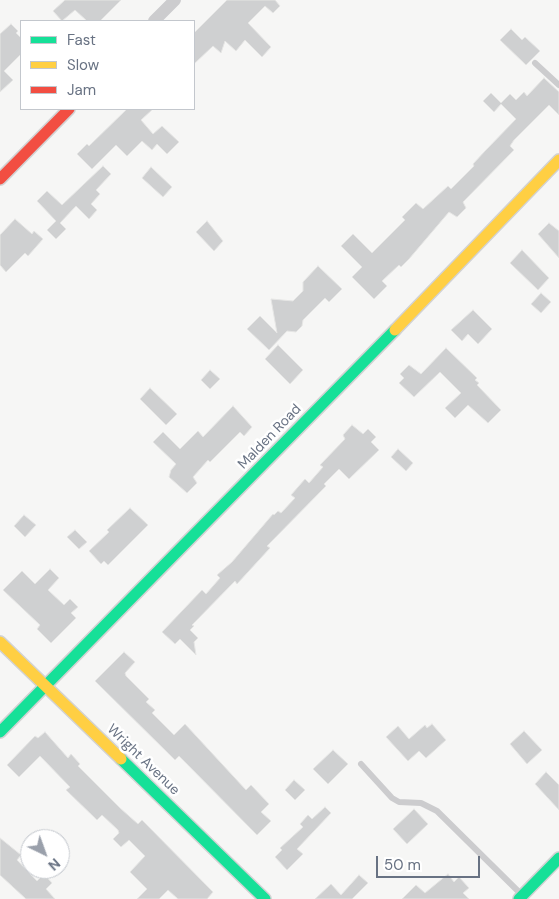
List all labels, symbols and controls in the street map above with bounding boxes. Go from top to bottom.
legend [20,20,195,110]
text: Fast [67,30,96,50]
text: Slow [67,55,99,75]
text: Jam [67,80,96,100]
street label: Malden Road [235,401,305,473]
street label: Wright Avenue [103,721,183,799]
north arrow [20,829,70,879]
scale bar [379,846,483,878]
text: N [45,854,64,875]
text: 50 m [384,855,421,875]

